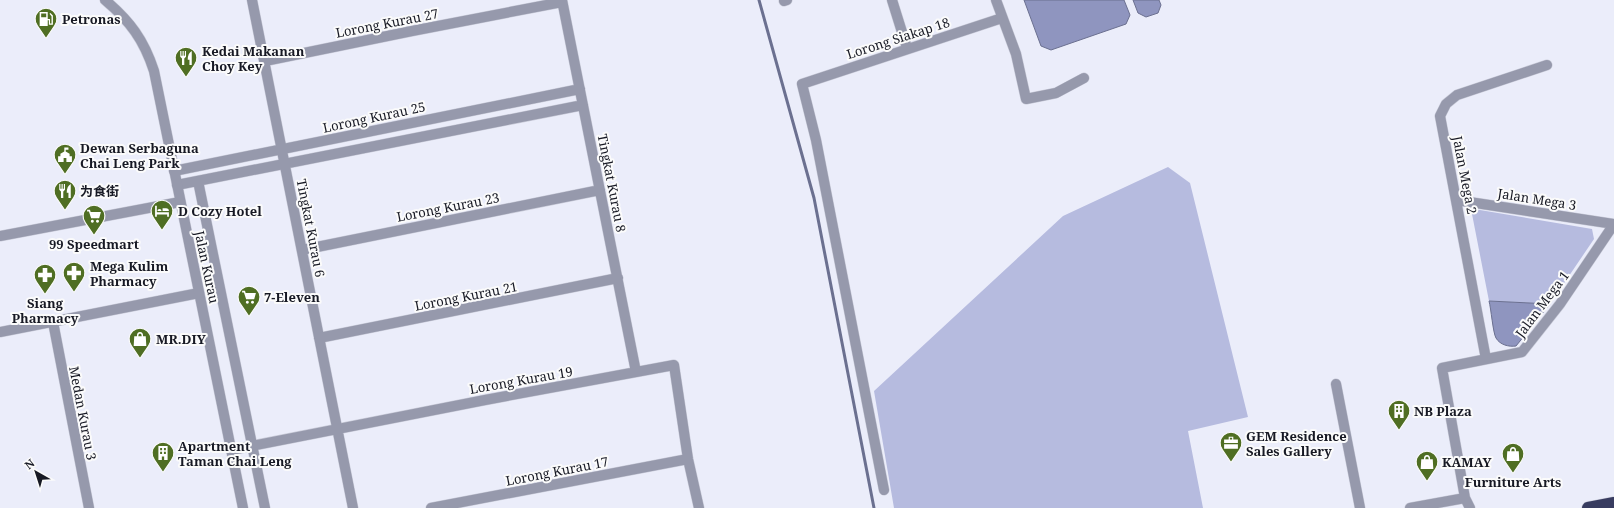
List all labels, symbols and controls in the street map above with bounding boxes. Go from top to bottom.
street label: Lorong Kurau 27 [334,4,440,42]
fuel station icon: Petronas [33,6,59,39]
place label: Petronas [62,10,121,28]
street label: Lorong Siakap 18 [844,13,952,63]
place label: Kedai Makanan Choy Key [202,42,305,75]
restaurant icon: Kedai Makanan Choy Key [173,45,199,78]
street label: Lorong Kurau 25 [321,97,427,137]
street label: Tingkat Kurau 8 [594,132,630,234]
street label: Jalan Mega 2 [1448,133,1481,216]
place label: Dewan Serbaguna Chai Leng Park [80,139,199,172]
public building icon: Dewan Serbaguna Chai Leng Park [52,142,78,175]
street label: Tingkat Kurau 6 [293,177,329,279]
restaurant icon: 为食街 [52,178,78,211]
place label: 为食街 [80,182,119,200]
street label: Jalan Mega 3 [1495,184,1578,214]
street label: Lorong Kurau 23 [395,188,501,226]
hotel icon: D Cozy Hotel [149,198,175,231]
place label: D Cozy Hotel [178,202,262,220]
supermarket icon: 99 Speedmart [81,203,107,236]
street label: Jalan Kurau [190,228,223,305]
place label: 99 Speedmart [49,235,139,253]
place label: Mega Kulim Pharmacy [90,257,168,290]
pharmacy icon: Mega Kulim Pharmacy [61,260,87,293]
pharmacy icon: Siang Pharmacy [32,262,58,295]
street label: Jalan Mega 1 [1510,267,1573,342]
street label: Lorong Kurau 21 [413,277,519,315]
supermarket icon: 7-Eleven [236,284,262,317]
place label: 7-Eleven [264,288,320,306]
place label: Siang Pharmacy [12,294,79,327]
shop icon: MR.DIY [127,326,153,359]
place label: MR.DIY [156,330,207,348]
street label: Lorong Kurau 19 [468,362,574,398]
street label: Medan Kurau 3 [65,364,101,462]
building icon: NB Plaza [1386,398,1412,431]
place label: NB Plaza [1414,402,1472,420]
place label: GEM Residence Sales Gallery [1246,427,1347,460]
office icon: GEM Residence Sales Gallery [1218,430,1244,463]
place label: Apartment Taman Chai Leng [178,437,292,470]
building icon: Apartment Taman Chai Leng [150,440,176,473]
shop icon: Furniture Arts [1500,441,1526,474]
shop icon: KAMAY [1414,449,1440,482]
north arrow [16,452,56,492]
street label: Lorong Kurau 17 [504,452,610,490]
place label: KAMAY [1442,453,1493,471]
text: N [21,455,38,472]
place label: Furniture Arts [1465,473,1561,491]

